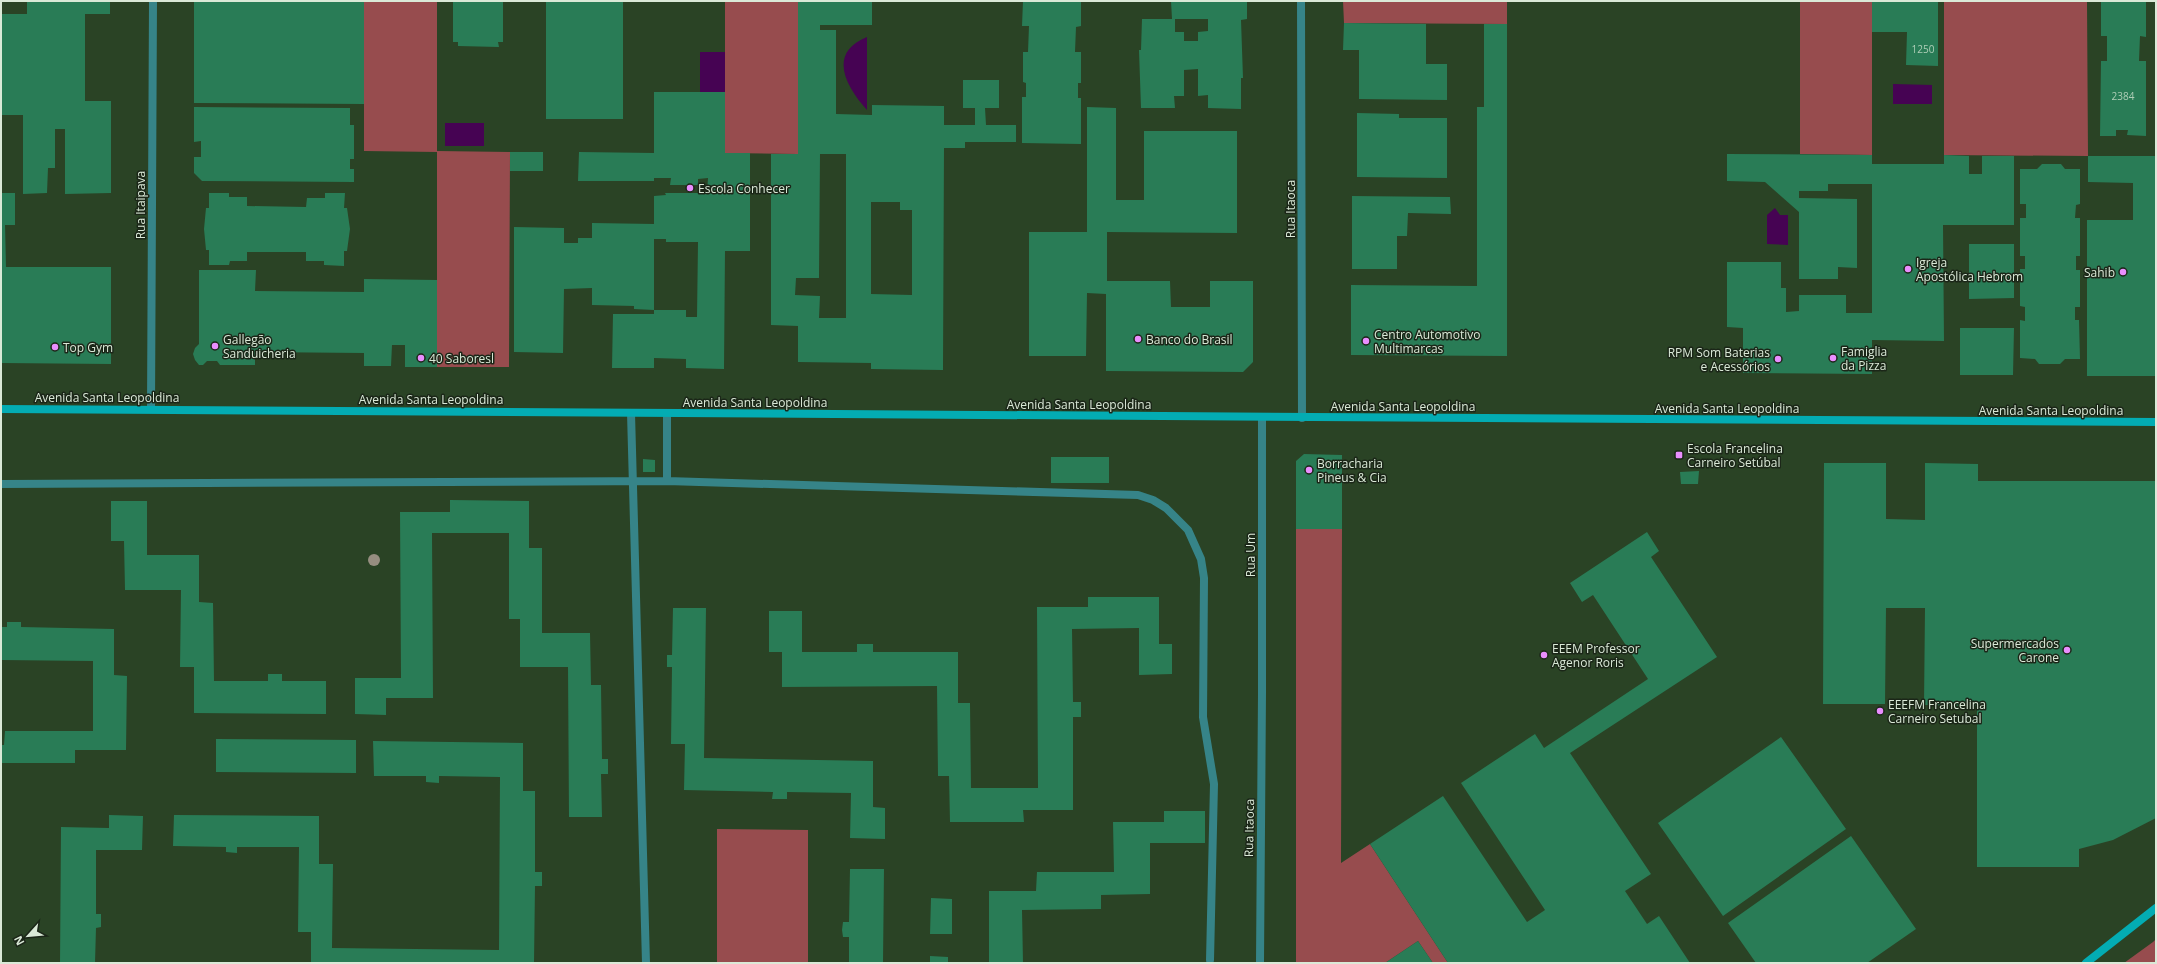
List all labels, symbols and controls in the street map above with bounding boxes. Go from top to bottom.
house number: 1250 [1912,42,1935,56]
house number: 2384 [2112,89,2135,103]
street label: Rua Itaipava [132,171,149,239]
place label: Escola Conhecer [698,180,790,197]
street label: Rua Itaoca [1282,180,1299,238]
marker: Escola Conhecer [685,183,695,193]
place label: Igreja Apostólica Hebrom [1916,254,2023,285]
marker: Igreja Apostólica Hebrom [1903,264,1913,274]
place label: Sahib [2084,264,2115,281]
marker: Sahib [2118,267,2128,277]
place label: Centro Automotivo Multimarcas [1374,326,1480,357]
place label: Gallegão Sanduicheria [223,331,296,362]
place label: Banco do Brasil [1146,331,1233,348]
marker: Banco do Brasil [1133,334,1143,344]
marker: Centro Automotivo Multimarcas [1361,336,1371,346]
place label: Top Gym [63,339,113,356]
marker: Gallegão Sanduicheria [210,341,220,351]
marker: Top Gym [50,342,60,352]
place label: Famiglia da Pizza [1841,343,1887,374]
place label: RPM Som Baterias e Acessórios [1668,344,1770,375]
place label: 40 Saboresl [429,350,494,367]
marker: 40 Saboresl [416,353,426,363]
marker: Famiglia da Pizza [1828,353,1838,363]
marker: RPM Som Baterias e Acessórios [1773,354,1783,364]
street label: Avenida Santa Leopoldina [35,389,179,406]
street label: Avenida Santa Leopoldina [359,391,503,408]
street label: Avenida Santa Leopoldina [683,394,827,411]
street label: Avenida Santa Leopoldina [1007,396,1151,413]
street label: Avenida Santa Leopoldina [1331,398,1475,415]
street label: Avenida Santa Leopoldina [1655,400,1799,417]
street label: Avenida Santa Leopoldina [1979,402,2123,419]
place label: Escola Francelina Carneiro Setúbal [1687,440,1783,471]
marker: Escola Francelina Carneiro Setúbal [1674,450,1684,460]
place label: Borracharia Pineus & Cia [1317,455,1387,486]
marker: Borracharia Pineus & Cia [1304,465,1314,475]
street label: Rua Um [1242,533,1259,577]
place label: Supermercados Carone [1971,635,2059,666]
place label: EEEM Professor Agenor Roris [1552,640,1640,671]
marker: Supermercados Carone [2062,645,2072,655]
marker: EEEM Professor Agenor Roris [1539,650,1549,660]
place label: EEEFM Francelina Carneiro Setubal [1888,696,1986,727]
marker: EEEFM Francelina Carneiro Setubal [1875,706,1885,716]
street label: Rua Itaoca [1240,799,1258,857]
north arrow [8,916,48,956]
text: N [10,933,27,948]

